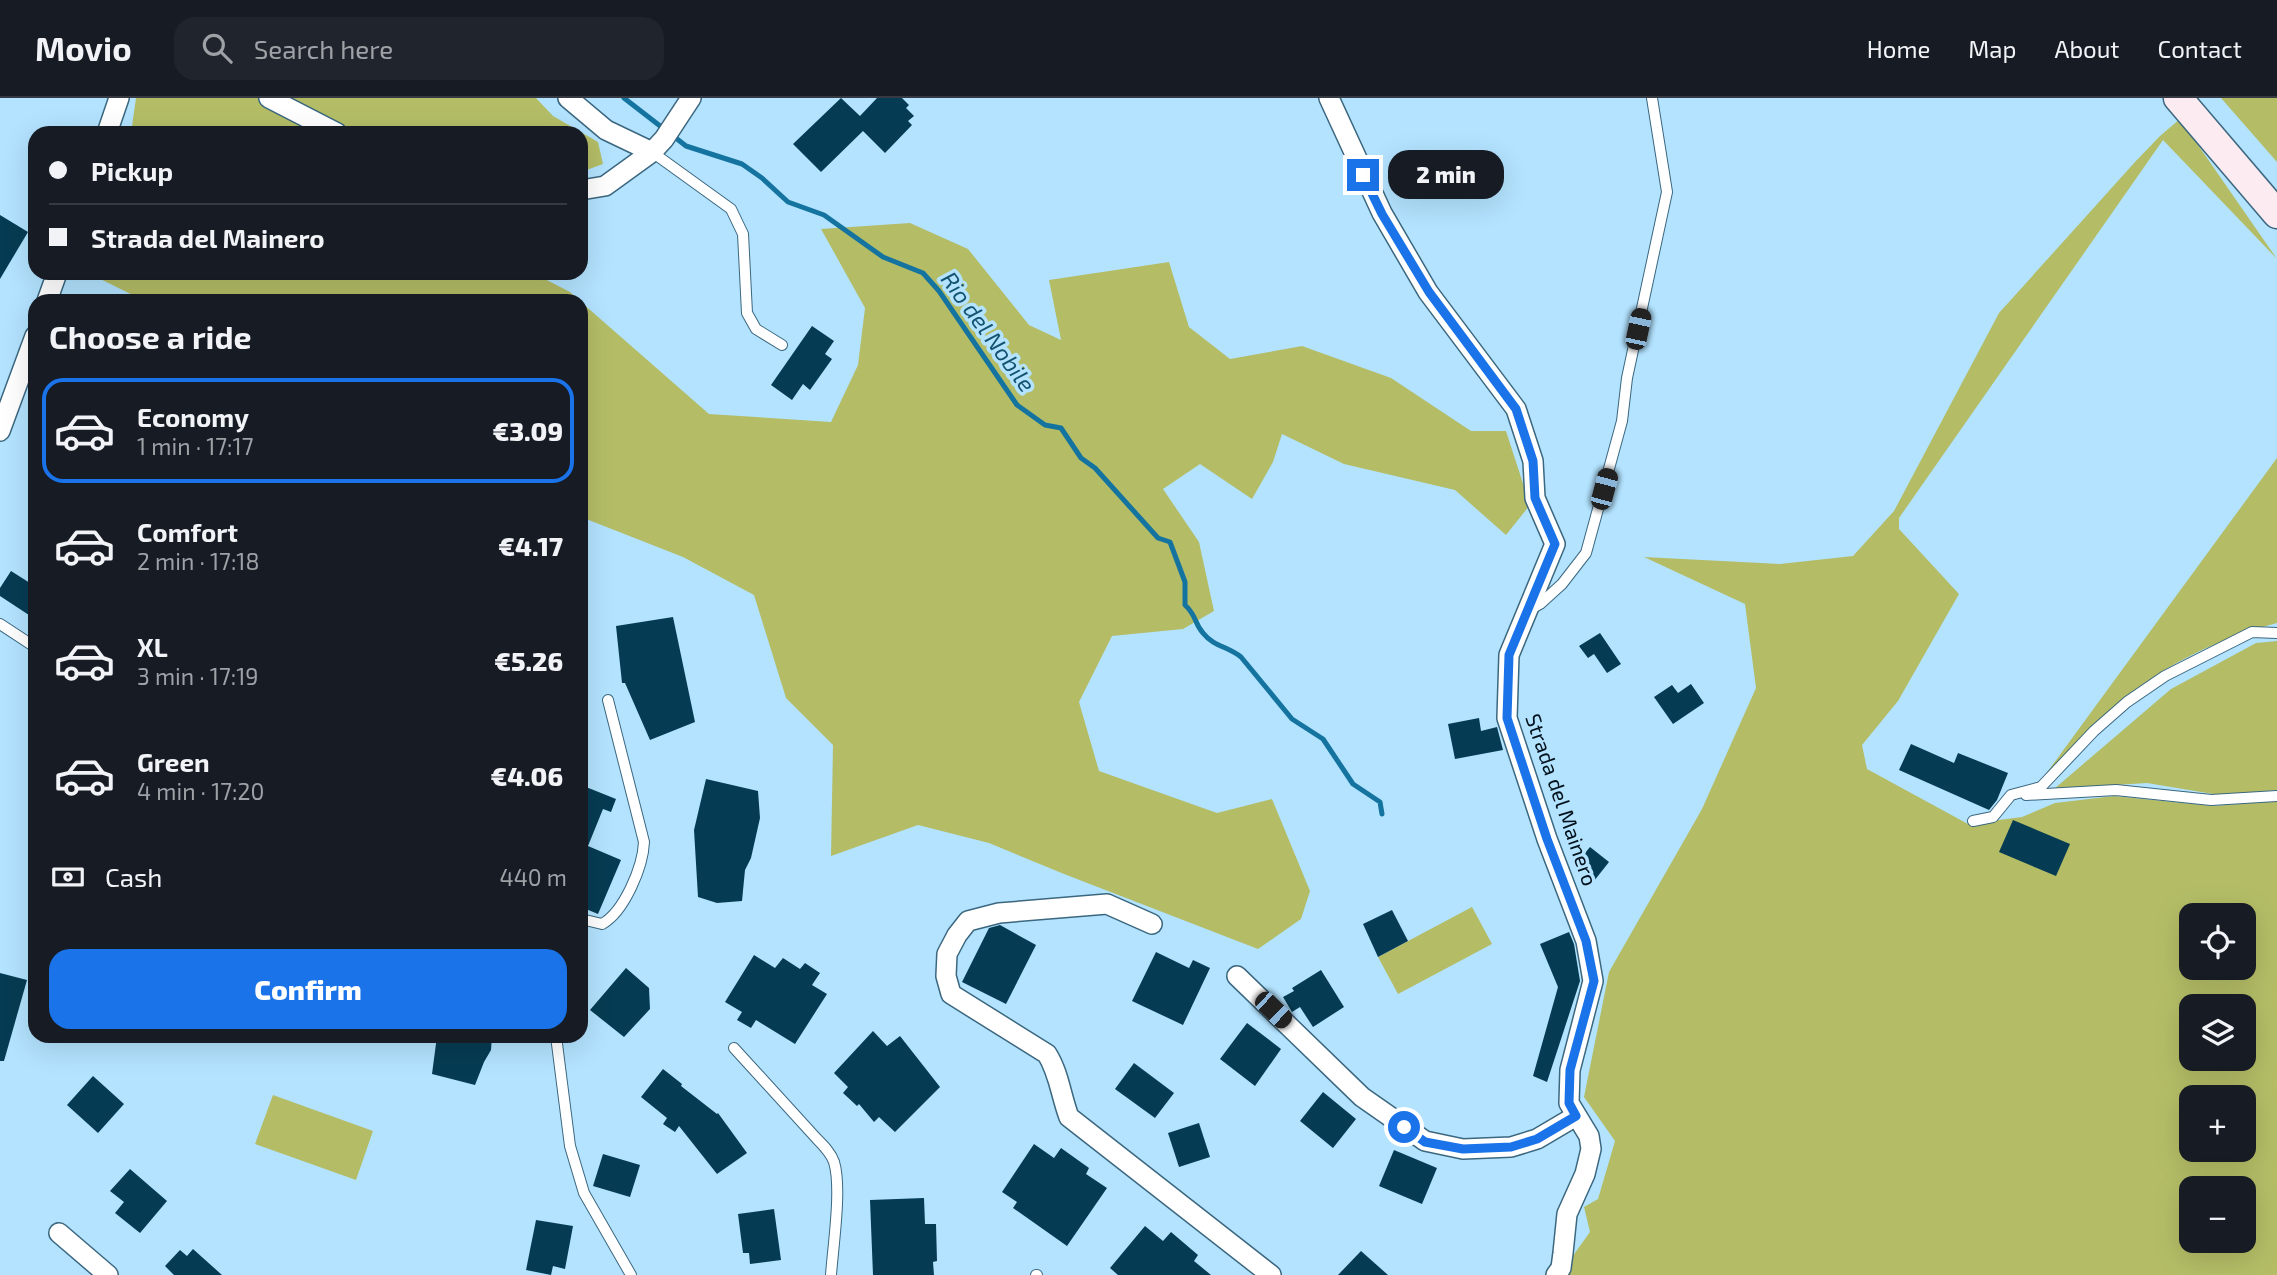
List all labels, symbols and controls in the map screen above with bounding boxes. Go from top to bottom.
search box [174,17,664,80]
text: Movio [35,28,132,68]
icon: search [198,29,236,67]
text: Search here [254,33,393,64]
text: Home [1867,34,1930,63]
text: Map [1968,34,2016,63]
text: About [2054,34,2120,63]
text: Contact [2158,34,2242,63]
callout: 2 min [1388,150,1503,200]
text: Pickup [91,155,173,186]
route end [1347,159,1379,191]
text: 2 min [1416,160,1476,188]
text: Strada del Mainero [91,222,325,253]
water label: Rio del Nobile [936,266,1042,397]
car [1624,306,1653,352]
text: Choose a ride [49,317,252,355]
icon: car [53,399,116,462]
text: Economy [137,401,249,432]
text: €3.09 [492,415,563,446]
text: 1 min · 17:17 [137,432,253,460]
car [1589,466,1620,512]
icon: car [53,514,116,577]
text: Comfort [137,516,238,547]
text: €4.17 [498,530,563,561]
text: 2 min · 17:18 [137,547,259,575]
icon: car [53,629,116,692]
text: XL [137,631,168,662]
text: €5.26 [494,645,563,676]
text: 3 min · 17:19 [137,662,259,690]
street label: Strada del Mainero [1521,710,1604,889]
icon: car [53,744,116,807]
text: Green [137,746,210,777]
text: €4.06 [490,760,563,791]
text: 4 min · 17:20 [137,777,264,805]
icon: cash [49,858,87,896]
text: Cash [105,861,162,892]
text: 440 m [500,863,567,891]
map controls [2179,903,2256,1253]
button: locate [2179,903,2256,980]
button: Confirm [49,949,567,1029]
car [1251,988,1296,1032]
button: layers [2179,994,2256,1071]
button: + [2179,1085,2256,1162]
route start [1388,1111,1420,1143]
button: − [2179,1176,2256,1253]

